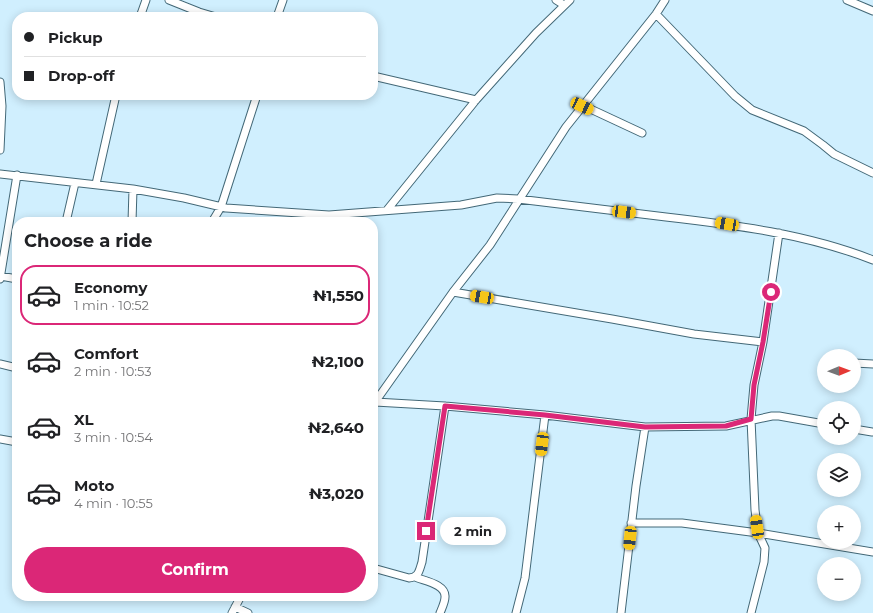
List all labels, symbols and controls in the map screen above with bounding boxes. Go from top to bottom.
text: Pickup [48,28,103,47]
text: Drop-off [48,66,115,85]
car [569,95,595,117]
car [611,205,637,219]
car [714,216,740,232]
text: Choose a ride [24,230,152,252]
icon: car [26,277,62,313]
text: Economy [74,278,147,297]
route start [762,283,780,301]
text: ₦1,550 [313,286,364,305]
car [469,289,495,305]
text: 1 min · 10:52 [74,297,149,313]
icon: car [26,343,62,379]
text: Comfort [74,344,139,363]
north arrow [817,349,861,393]
map controls [817,349,861,601]
text: ₦2,100 [312,352,364,371]
text: 2 min · 10:53 [74,363,152,379]
button: locate [817,401,861,445]
icon: car [26,409,62,445]
text: XL [74,410,93,429]
text: ₦2,640 [308,418,364,437]
text: 3 min · 10:54 [74,429,153,445]
car [535,431,549,457]
button: layers [817,453,861,497]
icon: car [26,475,62,511]
text: Moto [74,476,114,495]
text: ₦3,020 [309,484,364,503]
text: 4 min · 10:55 [74,495,153,511]
button: + [817,505,861,549]
car [749,514,765,540]
callout: 2 min [440,517,506,545]
route end [417,522,435,540]
text: 2 min [454,523,492,539]
car [623,525,637,551]
button: Confirm [24,547,366,593]
button: − [817,557,861,601]

